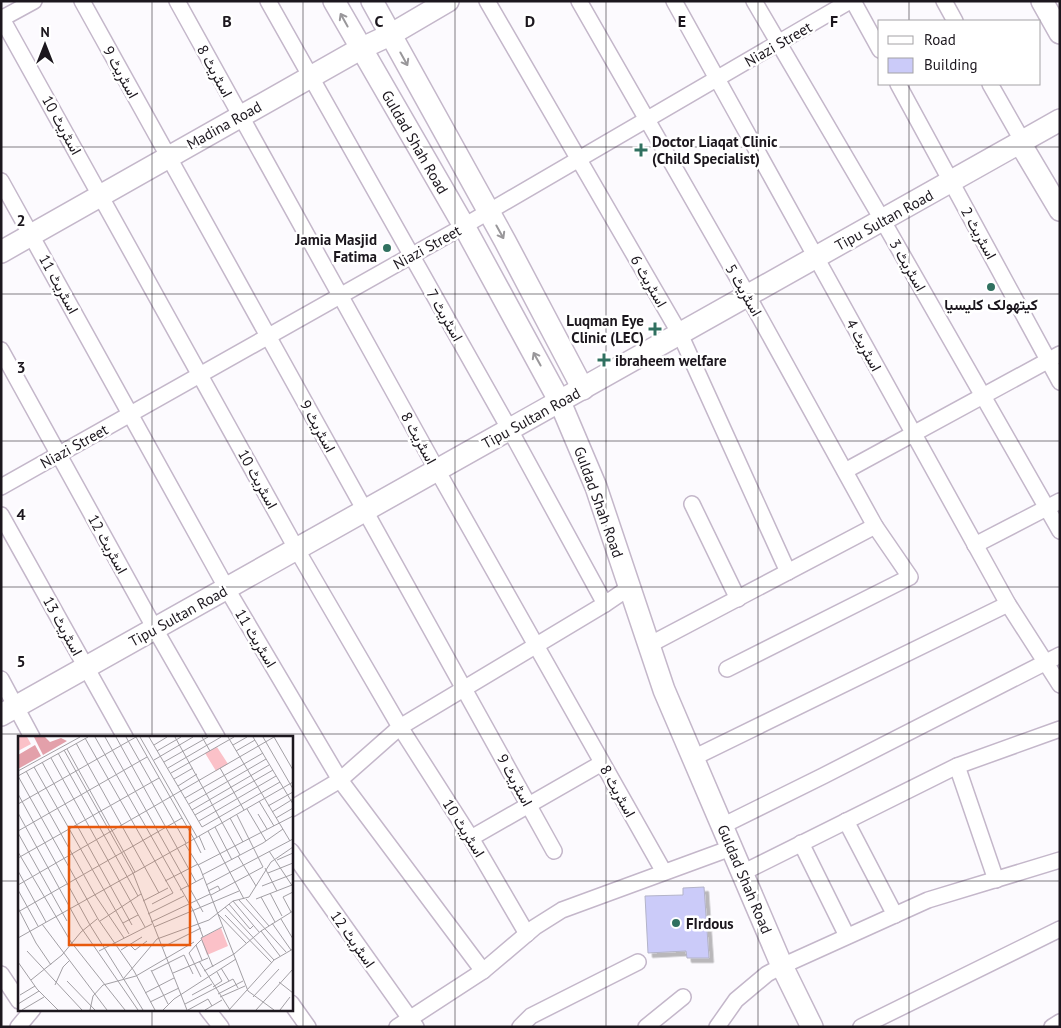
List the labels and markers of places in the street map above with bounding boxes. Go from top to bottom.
place label: Doctor Liaqat Clinic (Child Specialist) [652,132,778,168]
marker: Doctor Liaqat Clinic (Child Specialist) [634,143,648,157]
place label: Jamia Masjid Fatima [294,230,377,266]
marker: Jamia Masjid Fatima [381,242,393,254]
marker: کیتھولک کلیسیا [985,281,997,293]
place label: کیتھولک کلیسیا [944,295,1038,314]
place label: Luqman Eye Clinic (LEC) [566,311,644,347]
marker: Luqman Eye Clinic (LEC) [648,322,662,336]
place label: ibraheem welfare [615,351,727,370]
marker: ibraheem welfare [597,353,611,367]
place label: FIrdous [686,914,734,933]
marker: FIrdous [670,917,682,929]

